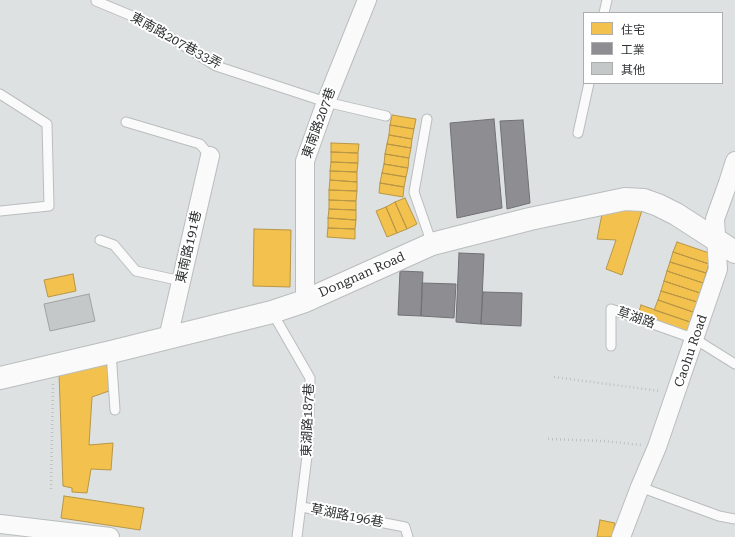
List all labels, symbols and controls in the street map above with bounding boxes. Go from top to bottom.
street label: 東南路207巷33弄 [128,10,224,72]
legend [583,12,723,84]
text: 住宅 [621,23,645,37]
text: 工業 [621,43,645,57]
text: 其他 [621,63,645,77]
street label: 東南路207巷 [299,86,339,160]
street label: 東南路191巷 [173,209,205,285]
street label: Dongnan Road [316,249,408,301]
street label: 草湖路 [615,304,657,332]
street label: Caohu Road [671,313,711,389]
street label: 東湖路187巷 [299,383,317,457]
street label: 草湖路196巷 [309,501,385,531]

